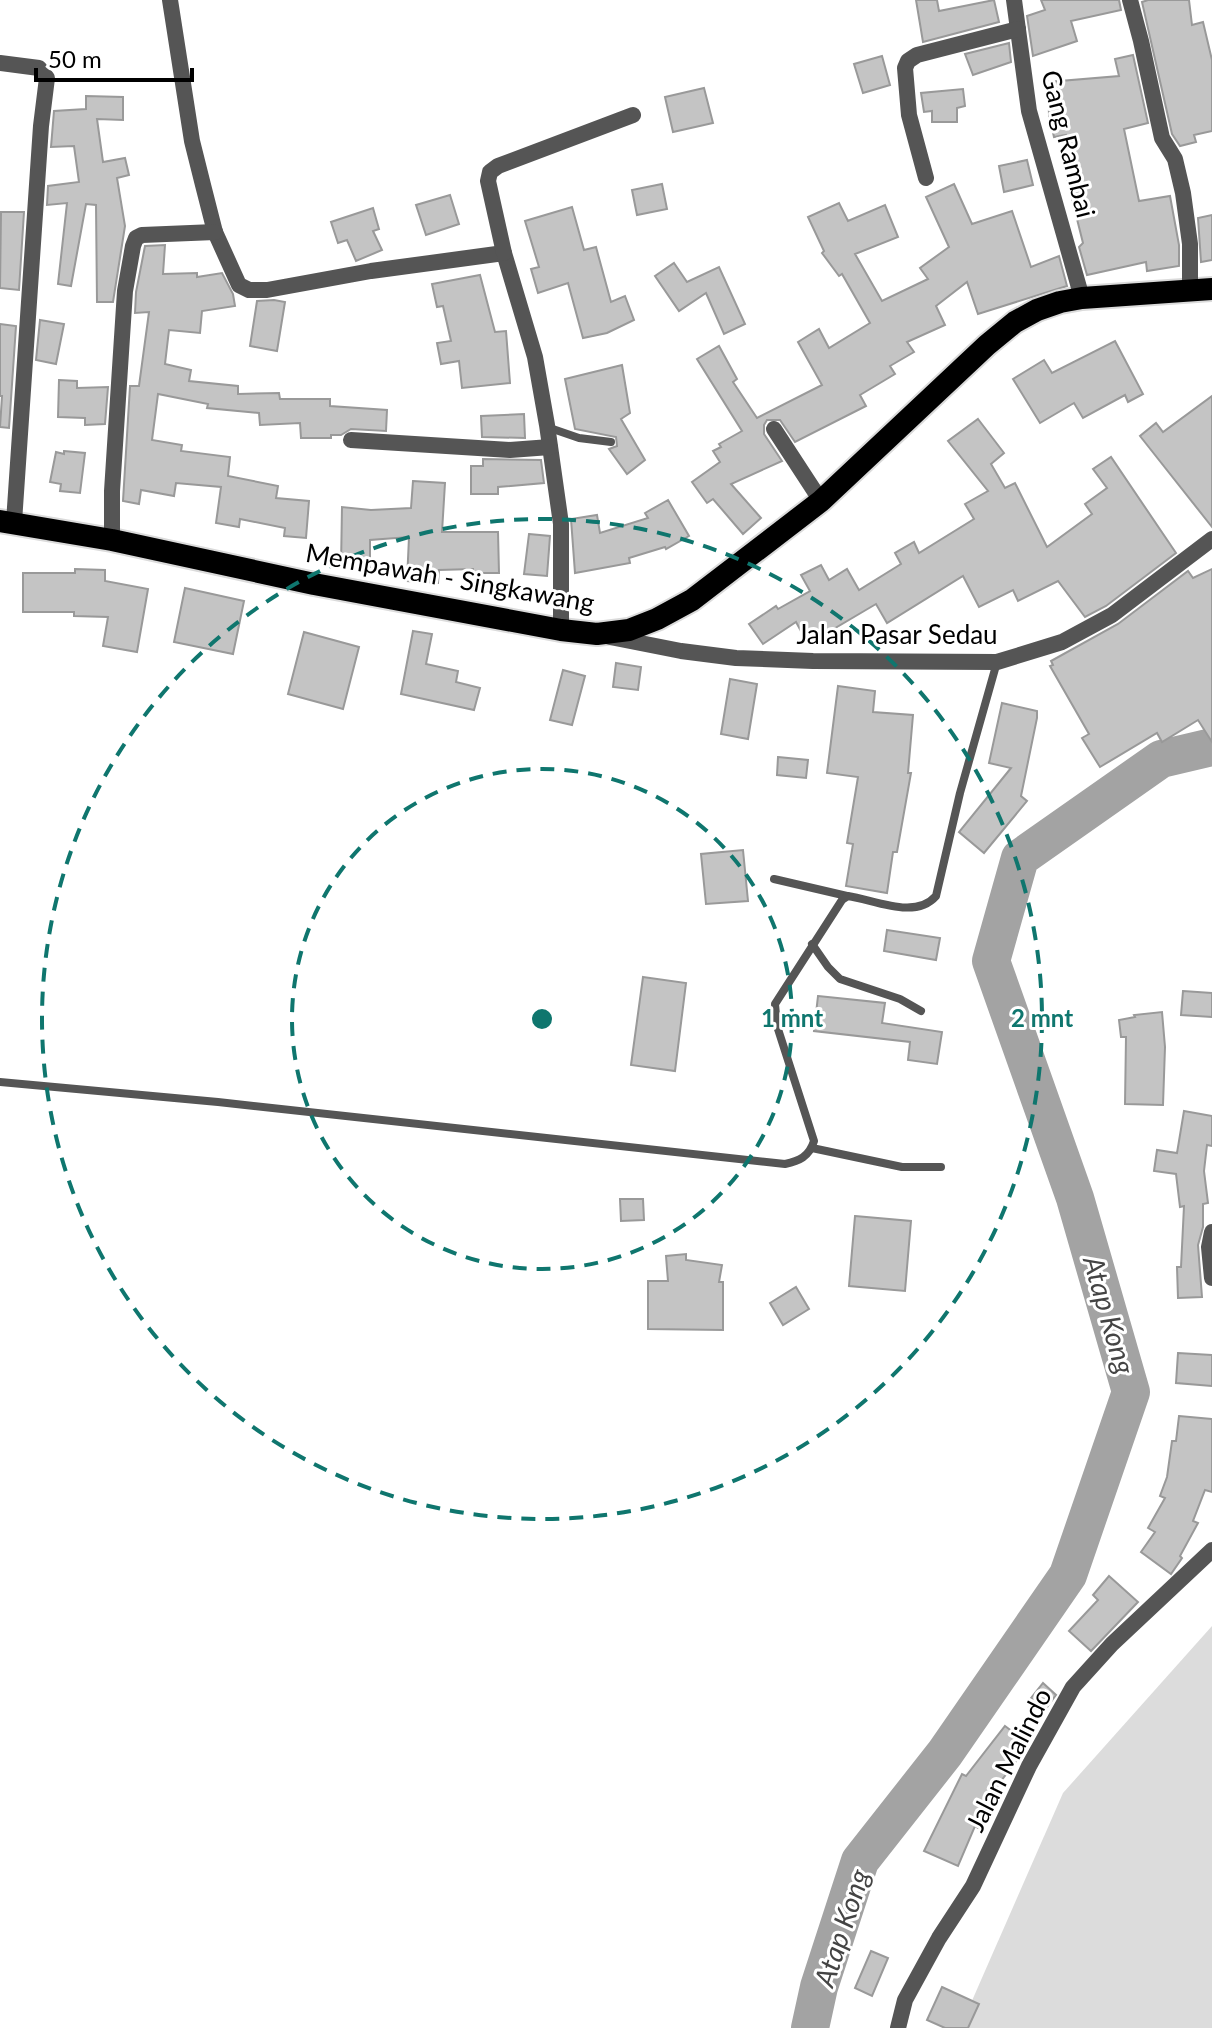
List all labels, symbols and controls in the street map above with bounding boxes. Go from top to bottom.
scale bar [36,32,192,82]
text: 50 m [48,44,102,73]
street label: Gang Rambai [1035,67,1103,221]
street label: Mempawah - Singkawang [303,536,597,618]
street label: Jalan Pasar Sedau [796,618,998,650]
text: 1 mnt [761,1003,823,1032]
text: 2 mnt [1011,1003,1073,1032]
centre of rings [528,1005,556,1033]
water label: Atap Kong [1077,1251,1143,1378]
street label: Jalan Malindo [958,1683,1058,1837]
water label: Atap Kong [806,1864,876,1992]

